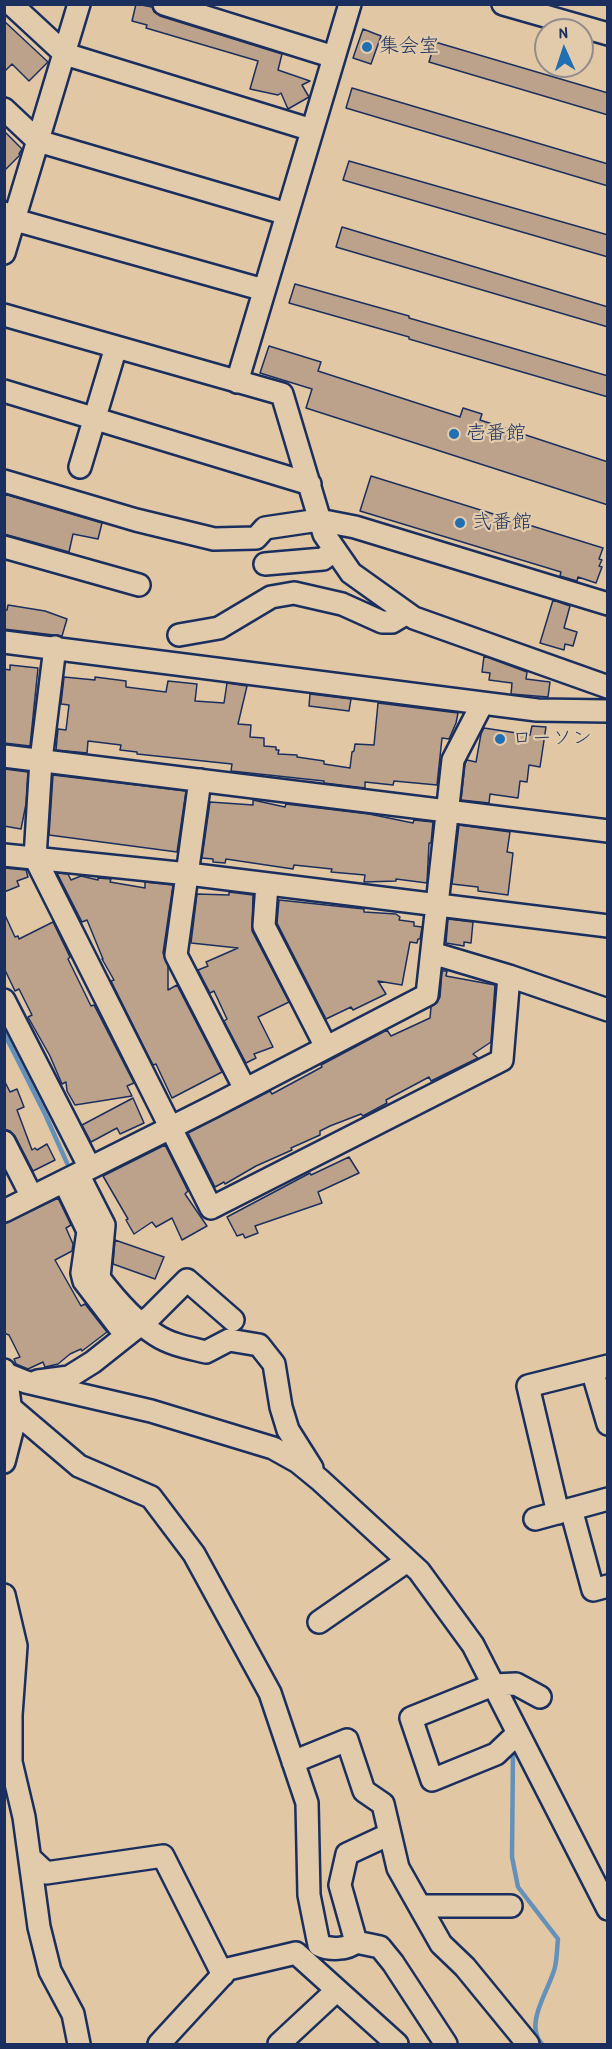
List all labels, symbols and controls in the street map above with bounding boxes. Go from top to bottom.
north arrow [534,18,594,78]
text: N [558,21,568,43]
place label: 集会室 [379,35,439,59]
marker: 集会室 [360,40,374,54]
place label: 壱番館 [466,422,526,446]
marker: 壱番館 [447,427,461,441]
place label: 弐番館 [472,511,532,535]
marker: 弐番館 [453,516,467,530]
place label: ローソン [512,727,592,751]
marker: ローソン [493,732,507,746]

